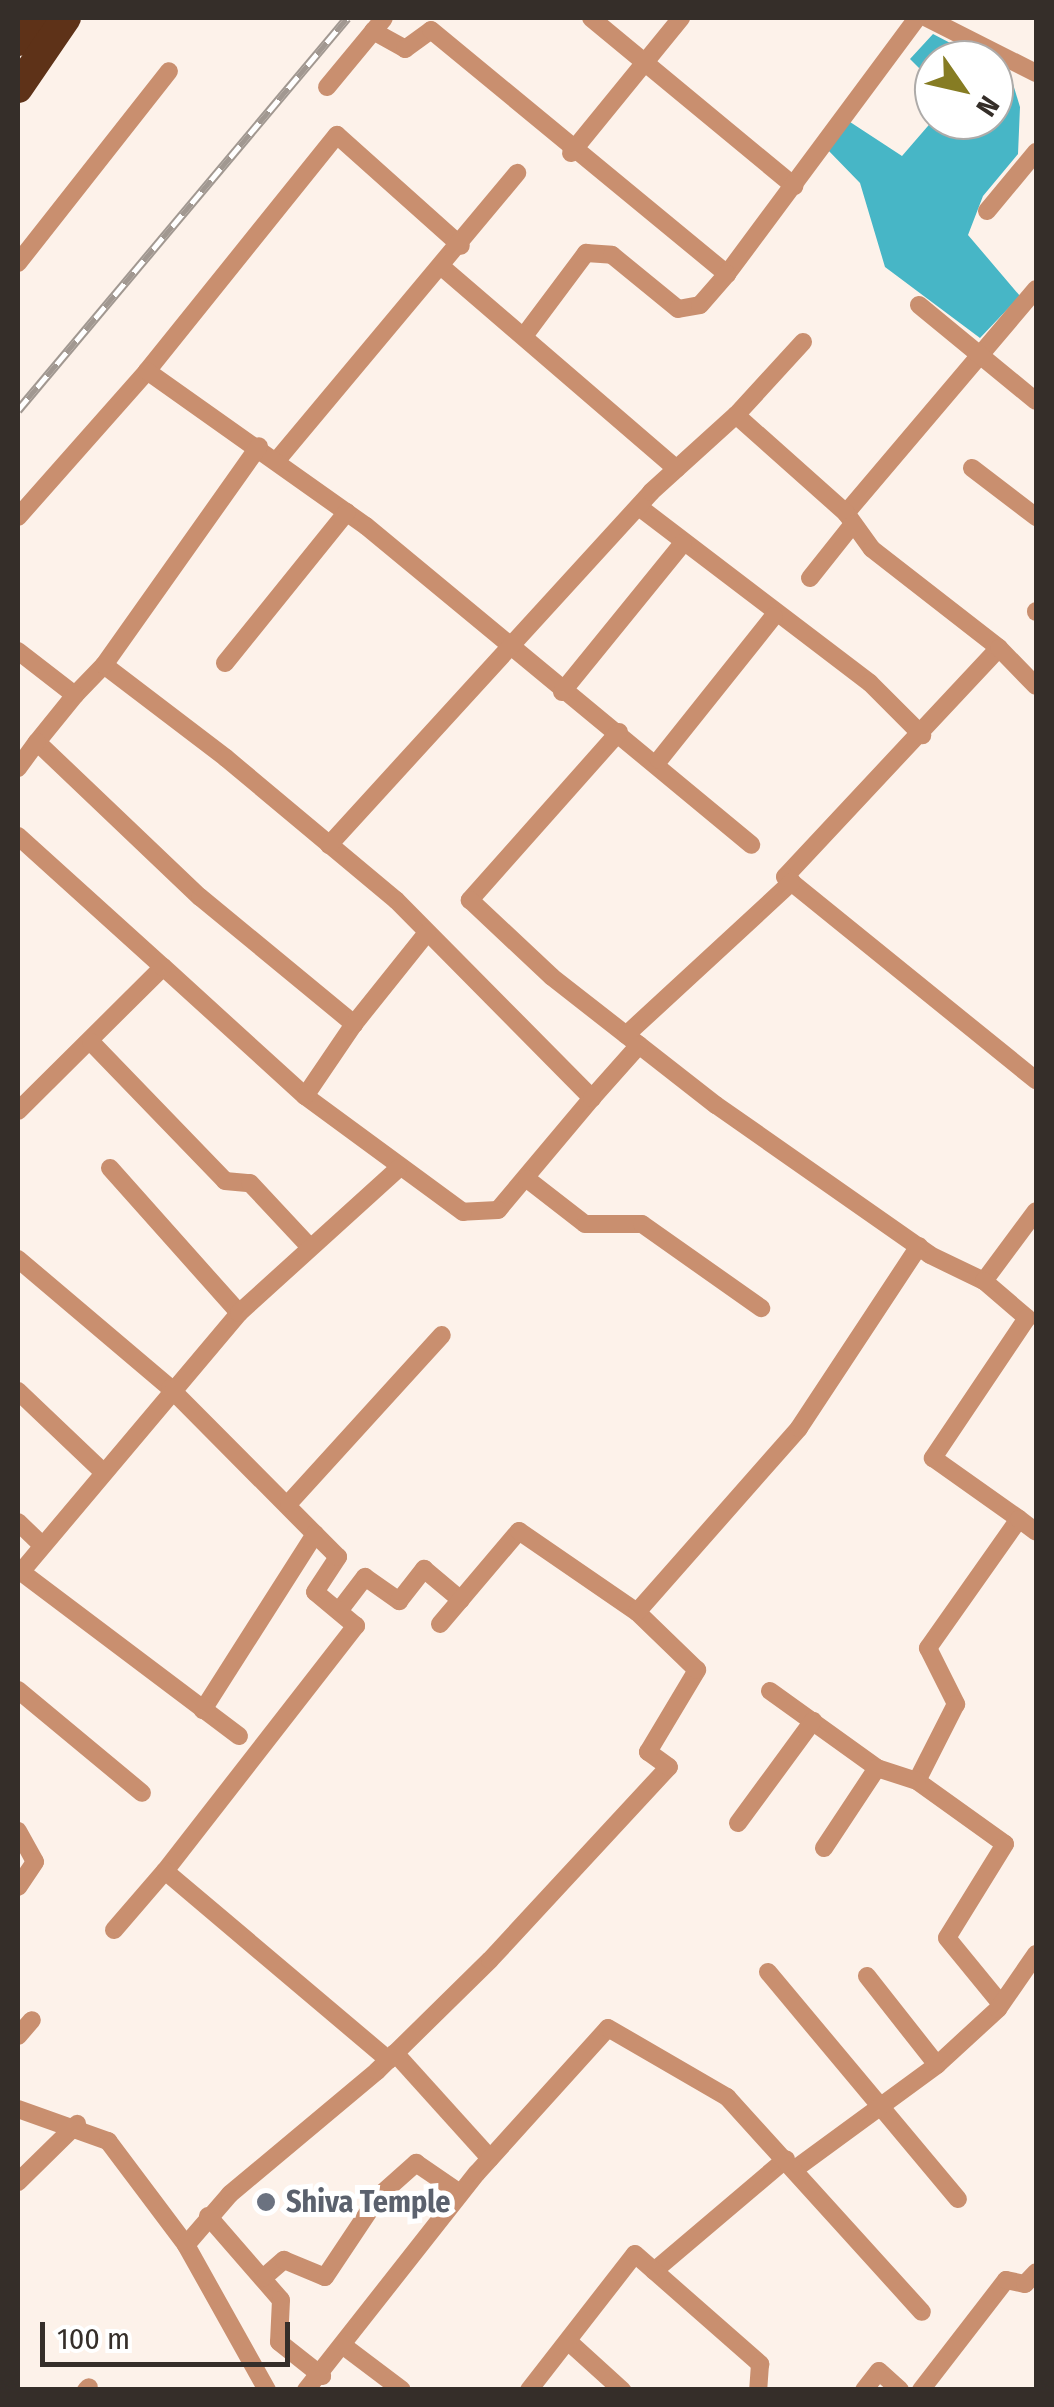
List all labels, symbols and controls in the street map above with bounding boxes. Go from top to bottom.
north arrow [914,40,1014,140]
text: N [969,90,1006,122]
place label: Shiva Temple [286,2184,450,2220]
marker: Shiva Temple [255,2191,277,2213]
scale bar [45,2302,295,2364]
text: 100 m [57,2321,130,2357]

